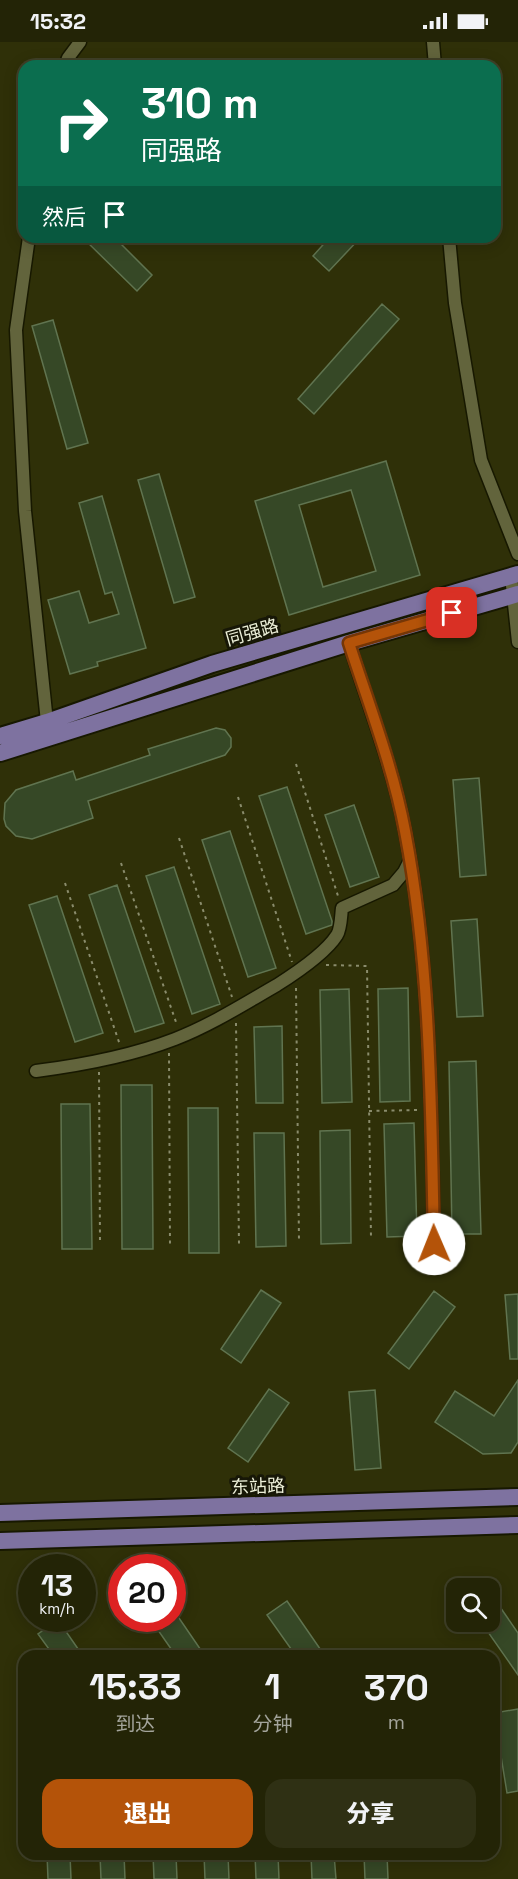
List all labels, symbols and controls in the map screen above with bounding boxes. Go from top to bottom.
text: 15:32 [30,7,86,35]
text: 310 m [141,77,259,130]
icon: right [42,84,120,162]
text: 同强路 [141,133,222,168]
icon: arrive [98,198,131,231]
text: 然后 [42,203,86,231]
pin [426,587,477,638]
icon: arrive [435,596,468,629]
street label: 同强路 [223,614,281,650]
position arrow [402,1212,466,1276]
street label: 东站路 [231,1474,285,1498]
speed limit sign: 20 [108,1554,186,1632]
text: 13 [41,1566,73,1605]
map controls [446,1578,500,1632]
button: search [446,1578,500,1632]
text: km/h [39,1599,75,1618]
text: 15:33 [89,1664,182,1710]
text: 1 [265,1664,281,1710]
text: 370 [364,1665,429,1711]
text: m [388,1709,405,1735]
text: 到达 [115,1711,155,1737]
text: 分钟 [253,1711,293,1737]
button: 退出 [42,1779,253,1848]
button: 分享 [265,1779,476,1848]

